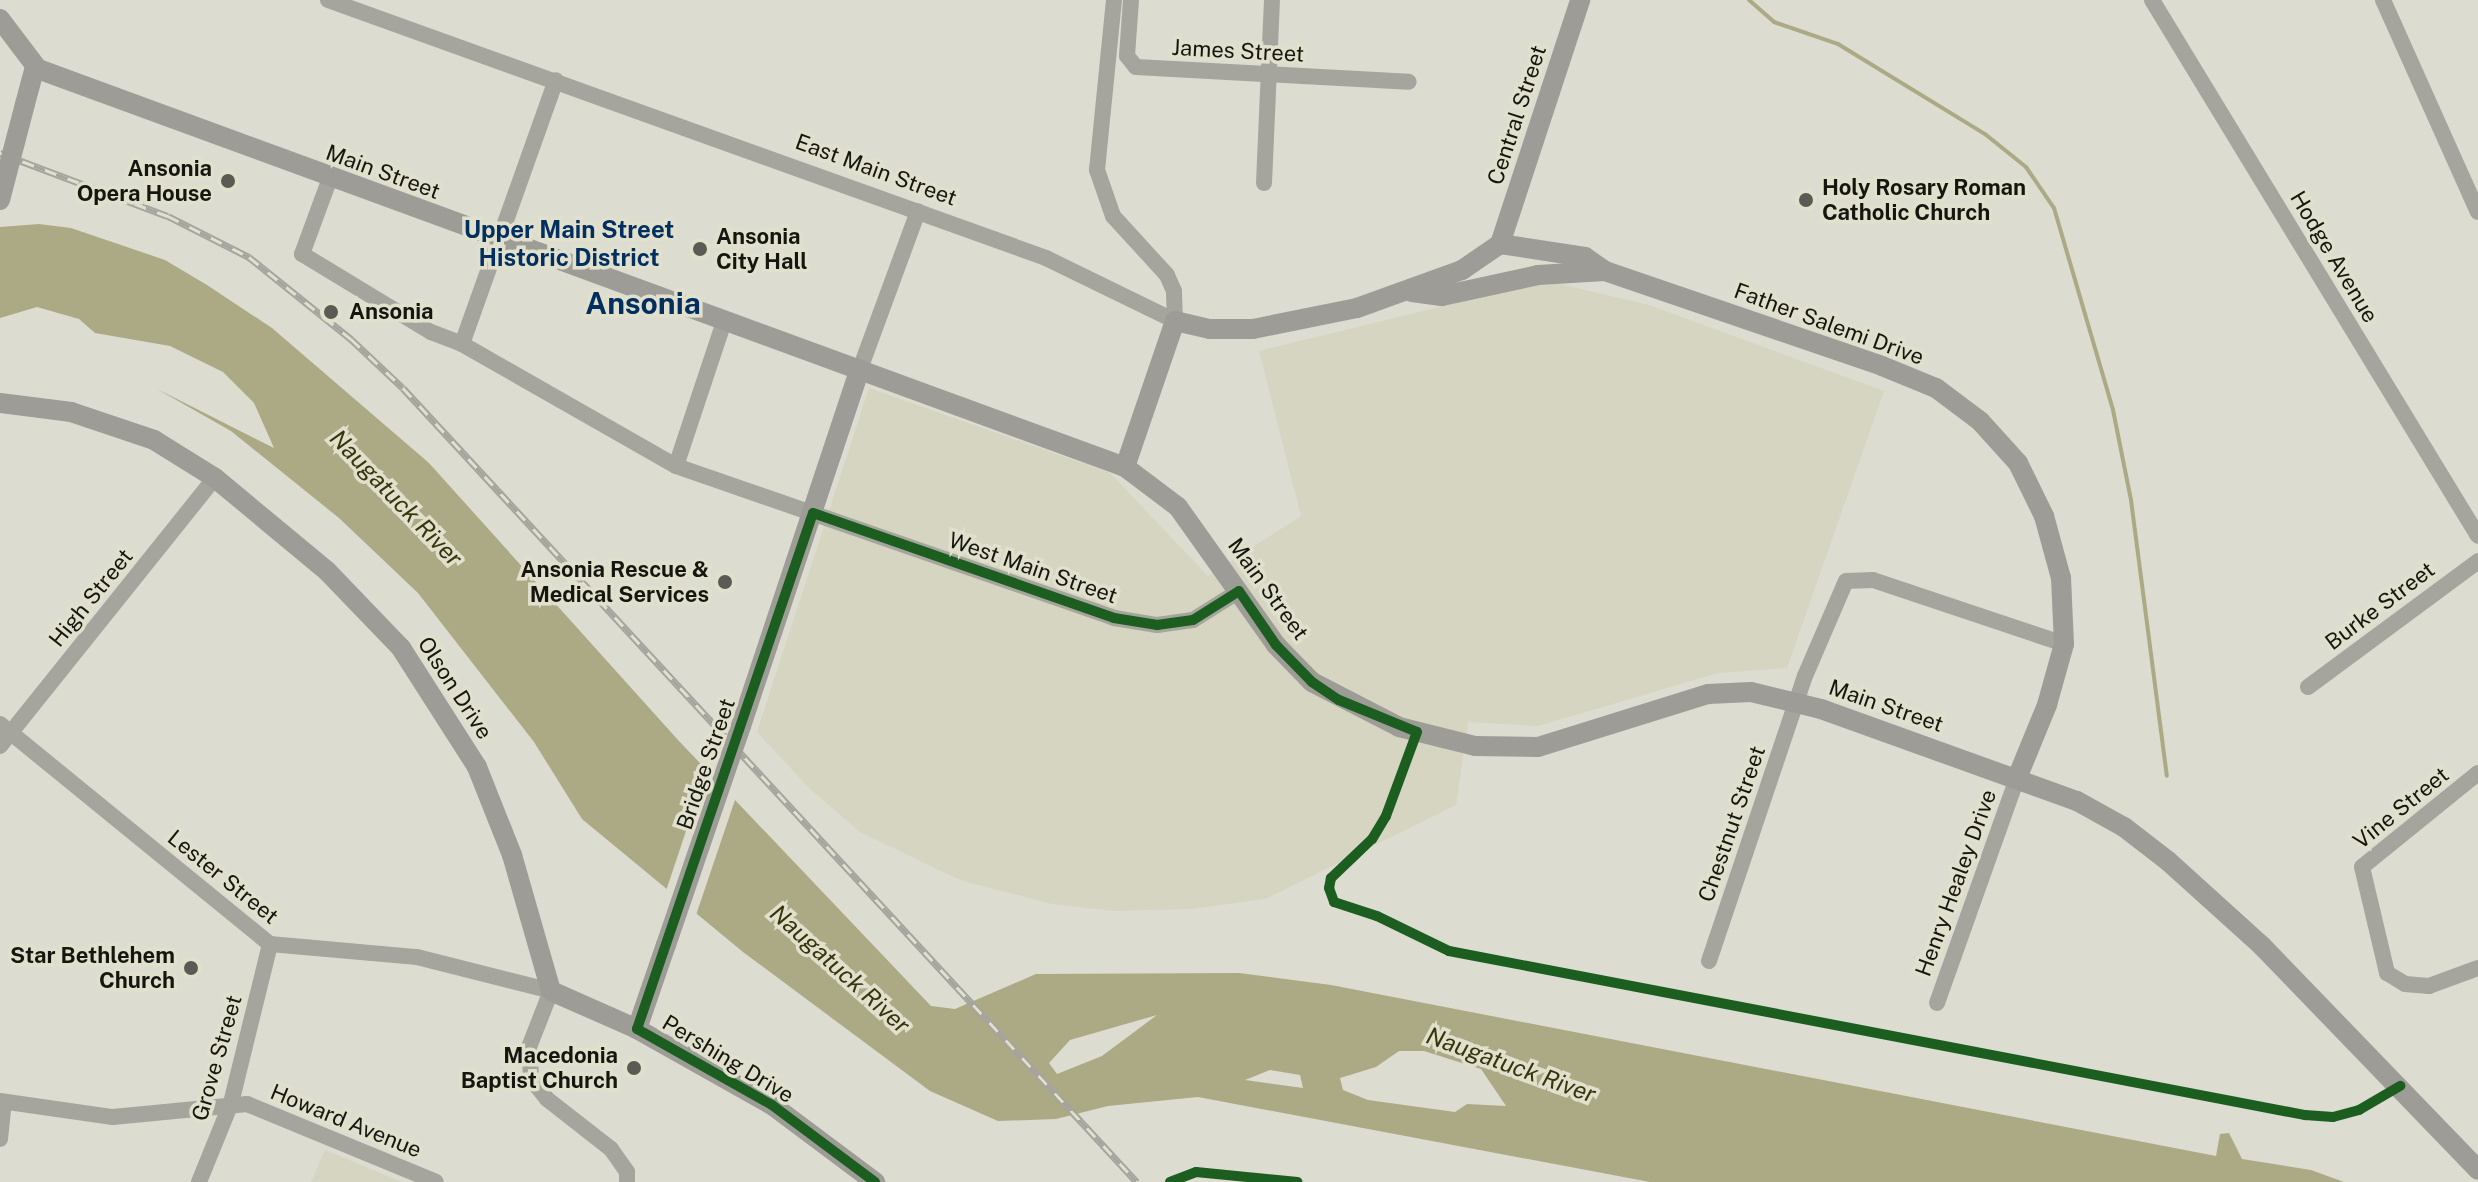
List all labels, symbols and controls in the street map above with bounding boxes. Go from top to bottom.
street label: James Street [1171,34,1305,68]
street label: Central Street [1482,42,1552,188]
street label: East Main Street [792,129,960,211]
street label: Main Street [322,139,444,205]
place label: Ansonia Opera House [77,155,212,206]
marker: Ansonia Opera House [219,172,237,190]
place label: Holy Rosary Roman Catholic Church [1822,174,2026,226]
street label: Hodge Avenue [2284,186,2384,328]
marker: Holy Rosary Roman Catholic Church [1797,191,1815,209]
district label: Upper Main Street Historic District [464,216,674,272]
place label: Ansonia City Hall [716,223,808,274]
marker: Ansonia City Hall [691,240,709,258]
street label: Father Salemi Drive [1730,277,1928,371]
district label: Ansonia [585,285,701,321]
place label: Ansonia [349,299,434,325]
marker: Ansonia [320,301,342,323]
water label: Naugatuck River [324,424,468,572]
street label: West Main Street [945,527,1121,609]
street label: Main Street [1222,533,1314,645]
street label: High Street [44,544,138,652]
place label: Ansonia Rescue & Medical Services [520,556,709,608]
street label: Burke Street [2320,556,2440,656]
marker: Ansonia Rescue & Medical Services [716,573,734,591]
street label: Olson Drive [412,632,498,744]
street label: Main Street [1825,674,1947,738]
street label: Bridge Street [671,695,741,833]
street label: Chestnut Street [1693,743,1771,905]
street label: Vine Street [2348,762,2454,854]
street label: Henry Healey Drive [1910,786,2002,980]
street label: Lester Street [162,824,284,930]
water label: Naugatuck River [764,899,916,1039]
place label: Star Bethlehem Church [10,942,175,994]
marker: Star Bethlehem Church [182,959,200,977]
street label: Grove Street [186,992,248,1124]
street label: Pershing Drive [658,1009,798,1109]
water label: Naugatuck River [1422,1021,1600,1109]
place label: Macedonia Baptist Church [461,1042,618,1094]
marker: Macedonia Baptist Church [625,1059,643,1077]
street label: Howard Avenue [267,1079,425,1163]

